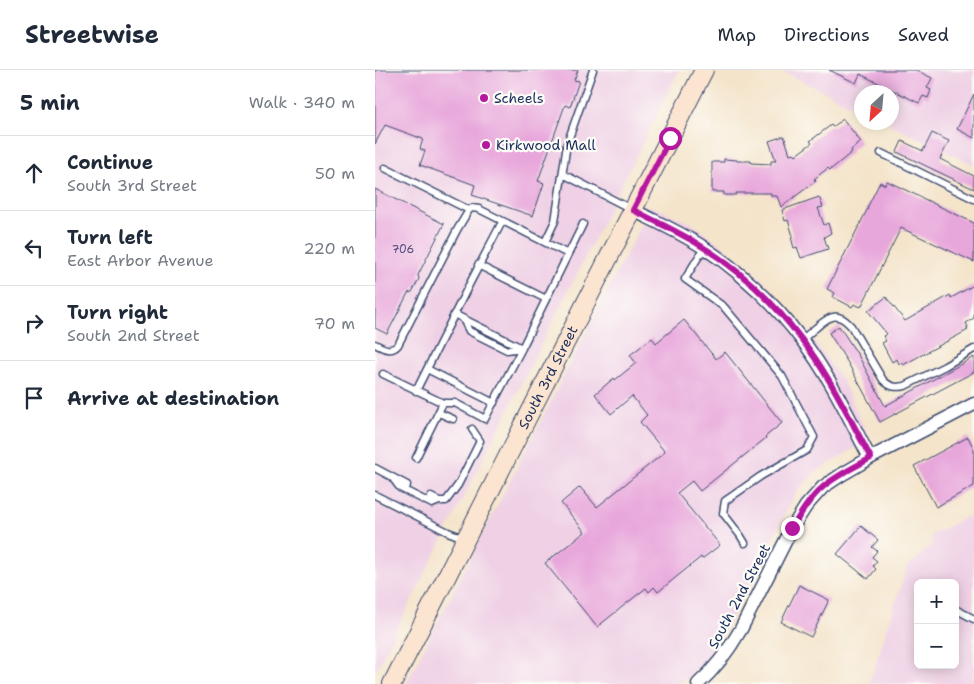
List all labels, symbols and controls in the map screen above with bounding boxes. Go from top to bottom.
text: Streetwise [25,19,159,51]
text: Map [718,23,756,47]
text: Directions [784,23,870,47]
text: Saved [898,23,949,47]
north arrow [854,85,899,130]
text: 5 min [20,89,80,117]
place label: Scheels [494,89,544,107]
text: Walk · 340 m [249,92,355,113]
marker: Scheels [478,92,490,104]
route start [659,127,682,150]
place label: Kirkwood Mall [496,136,596,154]
marker: Kirkwood Mall [480,139,492,151]
text: Continue [67,150,153,175]
icon: ahead [20,159,48,187]
text: 50 m [315,163,355,184]
text: South 3rd Street [67,175,197,196]
text: Turn left [67,225,153,250]
icon: left [20,234,48,262]
text: 220 m [303,238,355,259]
house number: 706 [392,242,414,257]
text: East Arbor Avenue [67,250,214,271]
text: Turn right [67,300,168,325]
icon: right [20,309,48,337]
text: 70 m [314,313,355,334]
street label: South 3rd Street [514,322,582,432]
text: South 2nd Street [67,325,200,346]
icon: arrive [20,384,48,412]
text: Arrive at destination [67,386,279,411]
route end [781,517,804,540]
street label: South 2nd Street [704,540,774,652]
map controls [914,579,959,669]
button: + [914,579,959,624]
button: − [914,624,959,669]

